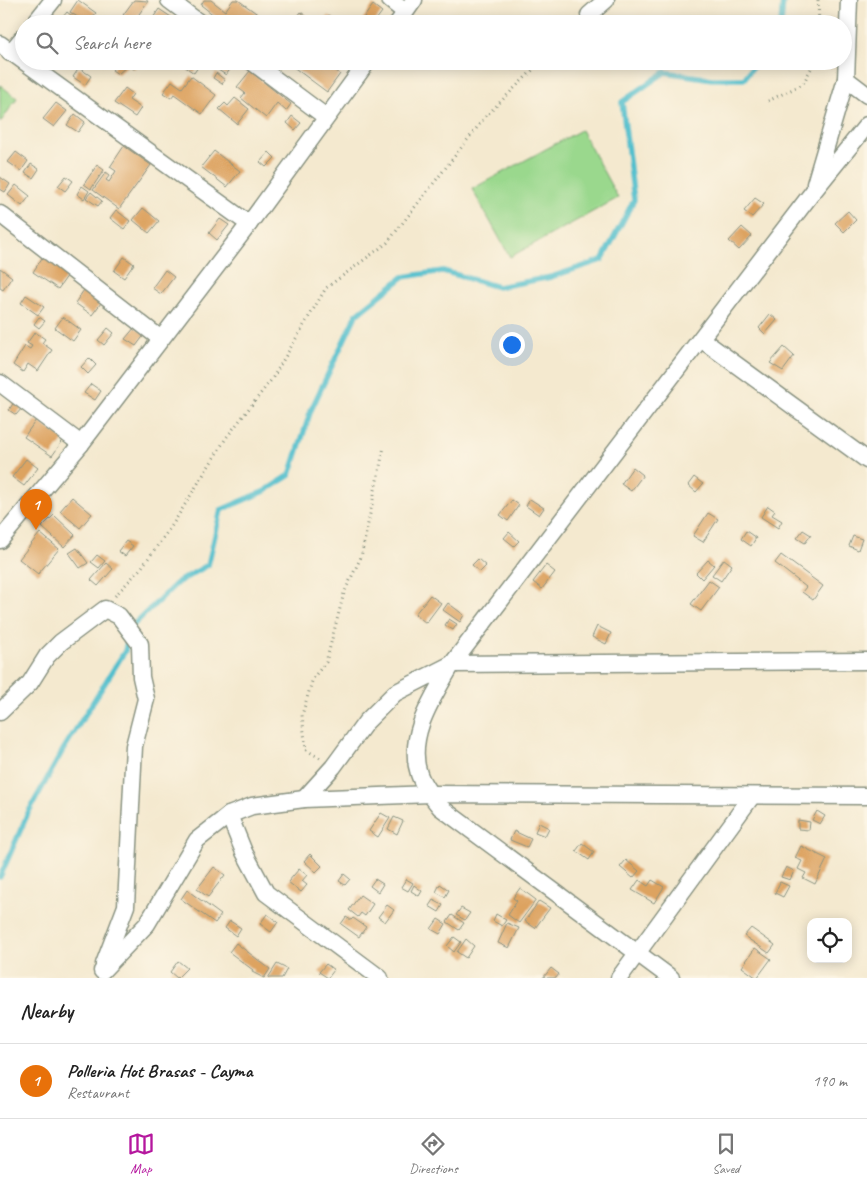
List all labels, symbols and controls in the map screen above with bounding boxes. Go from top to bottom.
search box [15,15,852,70]
icon: search [33,29,61,57]
text: Search here [73,31,150,55]
your location [499,332,525,358]
pin: 1 [20,489,52,530]
map controls [807,918,852,963]
button: locate [807,918,852,963]
text: Nearby [20,998,73,1024]
text: Polleria Hot Brasas - Cayma [67,1059,253,1083]
text: 1 [32,1071,40,1091]
text: 190 m [813,1071,847,1091]
text: Restaurant [67,1083,129,1103]
tab: Map [127,1130,155,1177]
tab: Directions [409,1130,458,1177]
tab: Saved [712,1130,740,1177]

